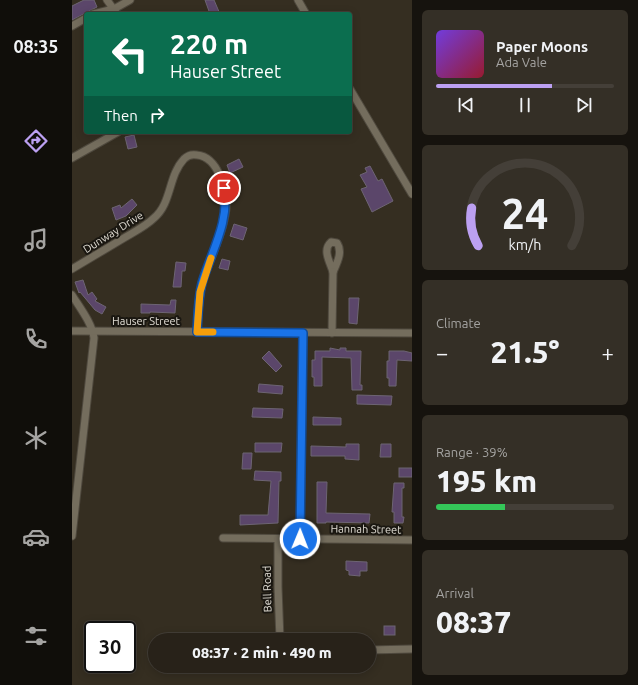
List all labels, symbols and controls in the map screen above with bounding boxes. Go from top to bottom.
icon: left [104,28,156,80]
text: 220 m [170,28,248,59]
text: 08:35 [13,36,59,56]
text: Paper Moons [496,38,588,55]
text: Ada Vale [496,55,547,69]
text: Hauser Street [170,61,281,81]
icon: previous [455,94,477,116]
icon: pause [514,94,536,116]
icon: next [573,94,595,116]
icon: right [146,104,168,126]
text: Then [104,107,138,124]
icon: directions [22,127,50,155]
pin [207,171,241,205]
icon: arrive [213,177,235,199]
text: 24 [502,189,548,236]
street label: Dunway Drive [81,209,145,255]
icon: music [22,226,50,254]
text: km/h [509,236,541,252]
street label: Hauser Street [112,315,181,327]
text: Climate [436,316,481,330]
icon: phone [22,325,50,353]
text: 21.5° [490,335,560,369]
text: − [436,340,448,365]
text: + [602,340,614,365]
icon: climate [22,424,50,452]
text: Range · 39% [436,445,508,459]
text: 195 km [436,464,537,498]
position arrow [279,518,321,560]
street label: Hannah Street [330,522,402,536]
icon: car [22,523,50,551]
street label: Bell Road [261,566,273,612]
text: Arrival [436,586,474,600]
text: 08:37 [436,605,511,639]
speed limit sign: 30 [84,621,136,673]
icon: filters [22,622,50,650]
text: 08:37 · 2 min · 490 m [192,644,332,661]

